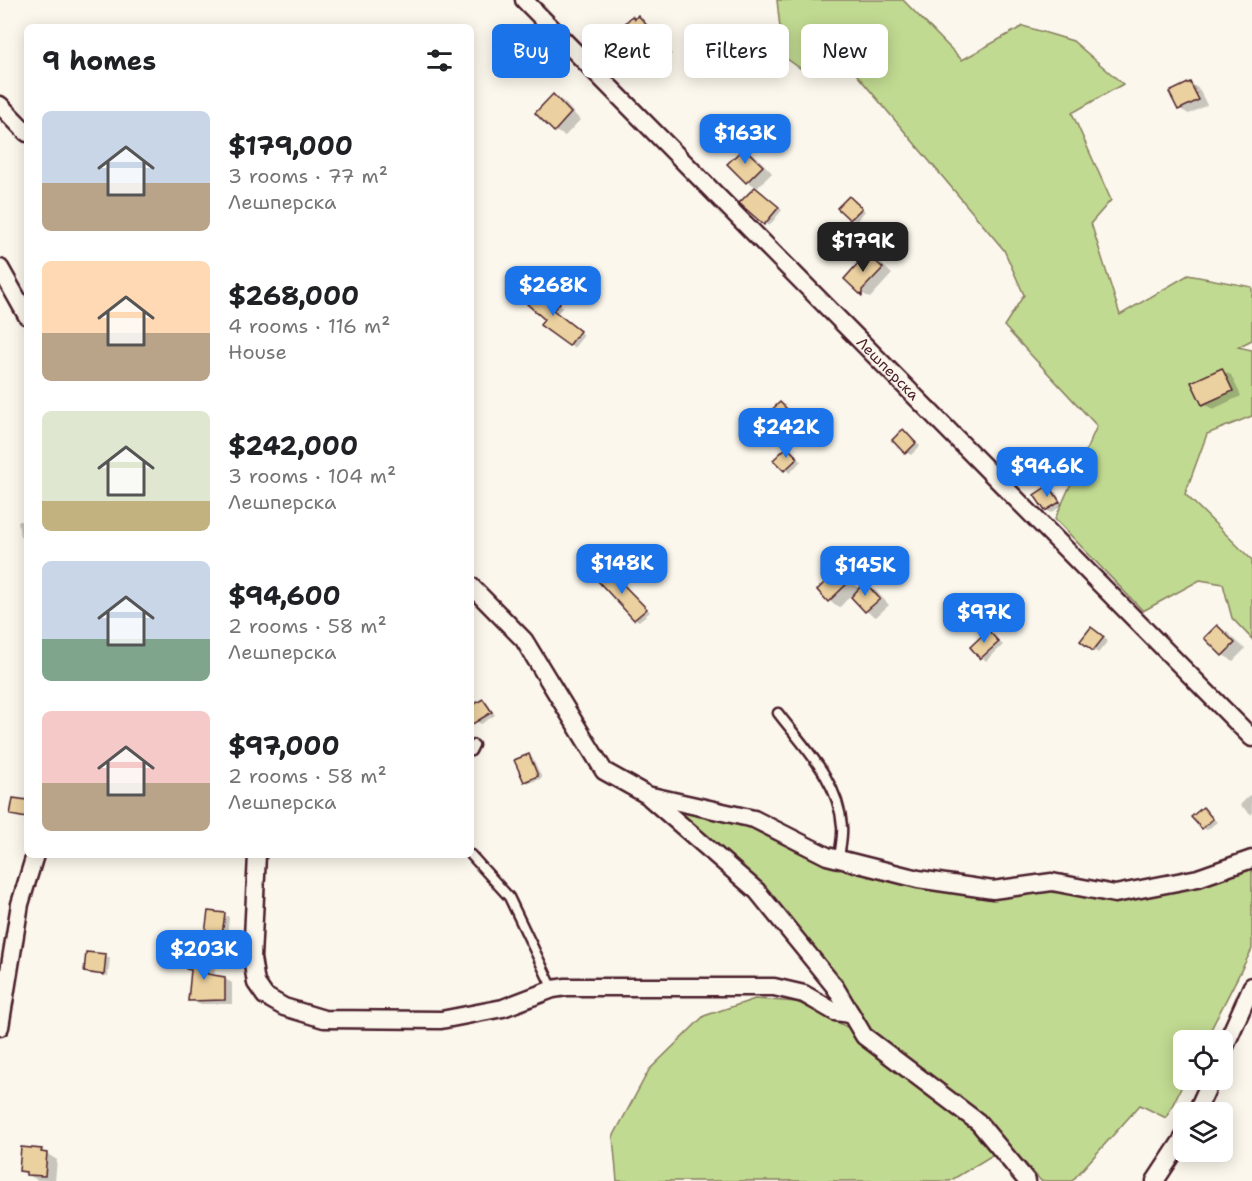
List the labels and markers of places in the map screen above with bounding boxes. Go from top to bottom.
pin: $163K [703,114,787,165]
pin: $179K [821,222,905,273]
pin: $268K [511,266,595,317]
pin: $242K [744,408,828,459]
pin: $94.6K [998,447,1096,498]
pin: $148K [580,544,664,595]
pin: $145K [823,546,907,597]
pin: $97K [948,593,1020,644]
pin: $203K [162,930,246,981]

